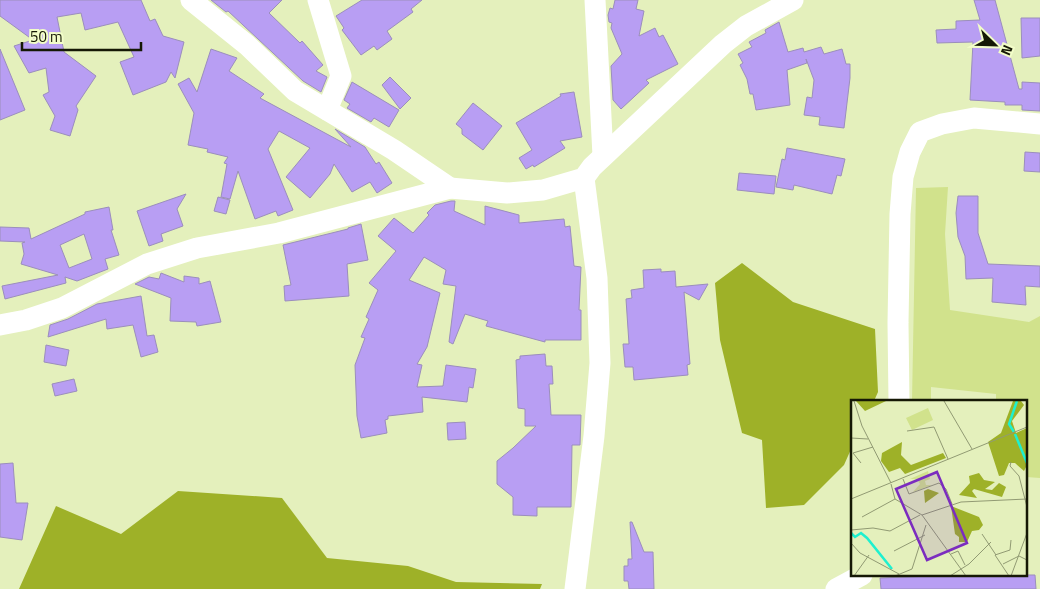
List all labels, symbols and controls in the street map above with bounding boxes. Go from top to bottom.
scale bar [22,20,141,52]
north arrow [970,20,1020,70]
text: 50 m [30,25,63,48]
text: N [996,42,1019,59]
inset map [851,400,1028,576]

